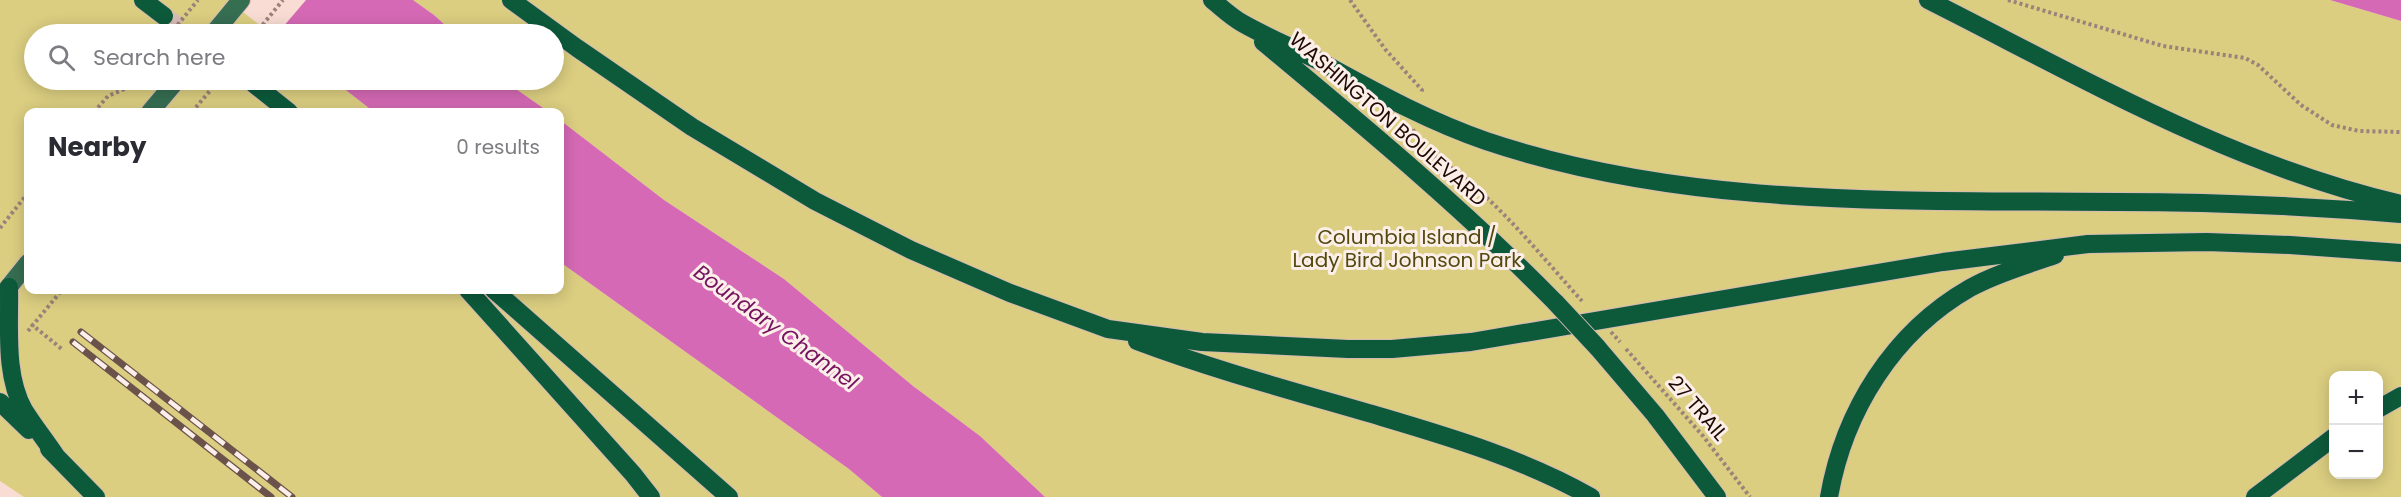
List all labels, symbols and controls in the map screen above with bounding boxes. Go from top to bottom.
search box [24,24,564,90]
street label: WASHINGTON BOULEVARD [1283,26,1493,212]
icon: search [45,41,78,74]
text: Search here [93,42,226,73]
text: Nearby [48,129,146,165]
text: 0 results [456,133,540,161]
park label: Columbia Island / Lady Bird Johnson Park [1292,223,1522,274]
water label: Boundary Channel [688,258,865,397]
street label: 27 TRAIL [1662,369,1734,447]
map controls [2329,371,2383,479]
button: + [2329,371,2383,425]
button: − [2329,425,2383,479]

